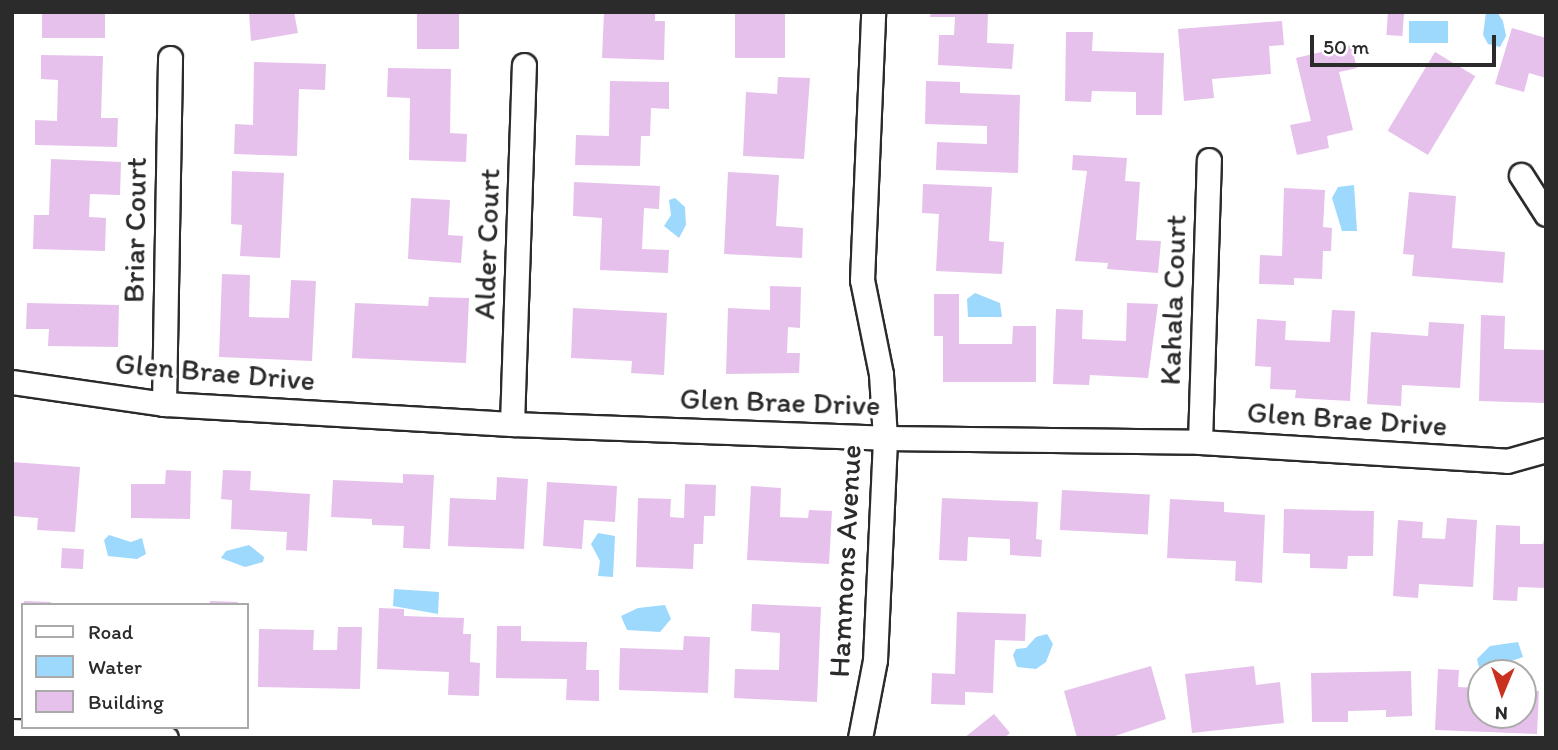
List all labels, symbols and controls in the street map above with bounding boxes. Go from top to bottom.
scale bar [1313,21,1498,65]
text: 50 m [1323,34,1369,59]
street label: Briar Court [116,157,154,303]
street label: Alder Court [466,168,508,320]
street label: Kahala Court [1152,214,1194,386]
street label: Glen Brae Drive [113,345,317,399]
street label: Glen Brae Drive [679,380,881,424]
street label: Glen Brae Drive [1245,394,1449,444]
street label: Hammons Avenue [821,444,869,678]
legend [21,603,248,729]
text: Road [88,619,133,644]
text: Water [88,654,142,679]
north arrow [1467,659,1537,729]
text: Building [88,689,164,714]
text: N [1495,702,1508,725]

